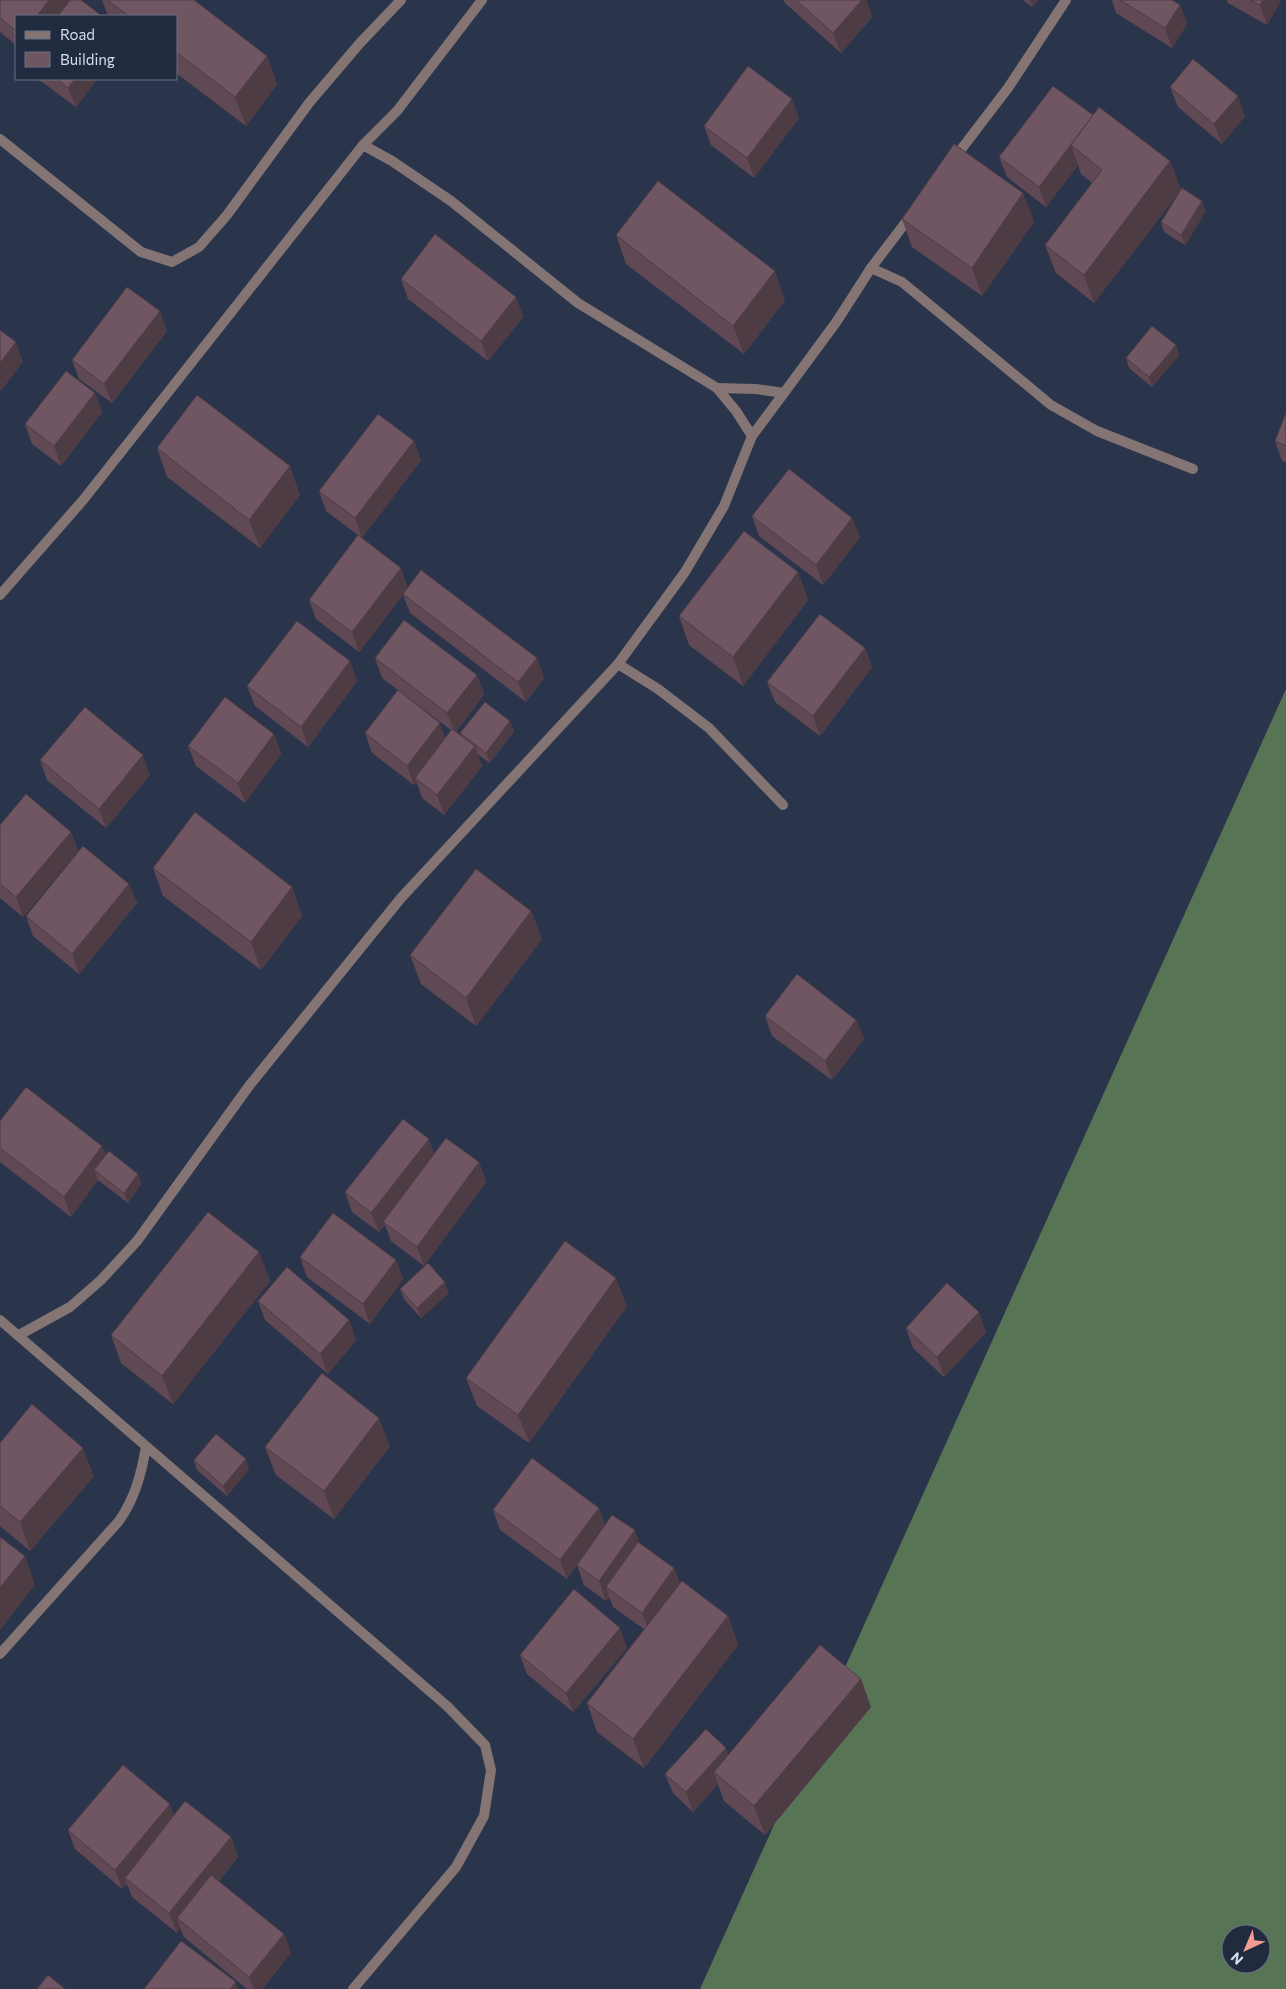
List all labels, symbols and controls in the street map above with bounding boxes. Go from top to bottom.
legend [15,15,178,80]
text: Road [60,25,95,43]
text: Building [60,50,115,68]
north arrow [1221,1924,1271,1974]
text: N [1227,1949,1246,1968]

